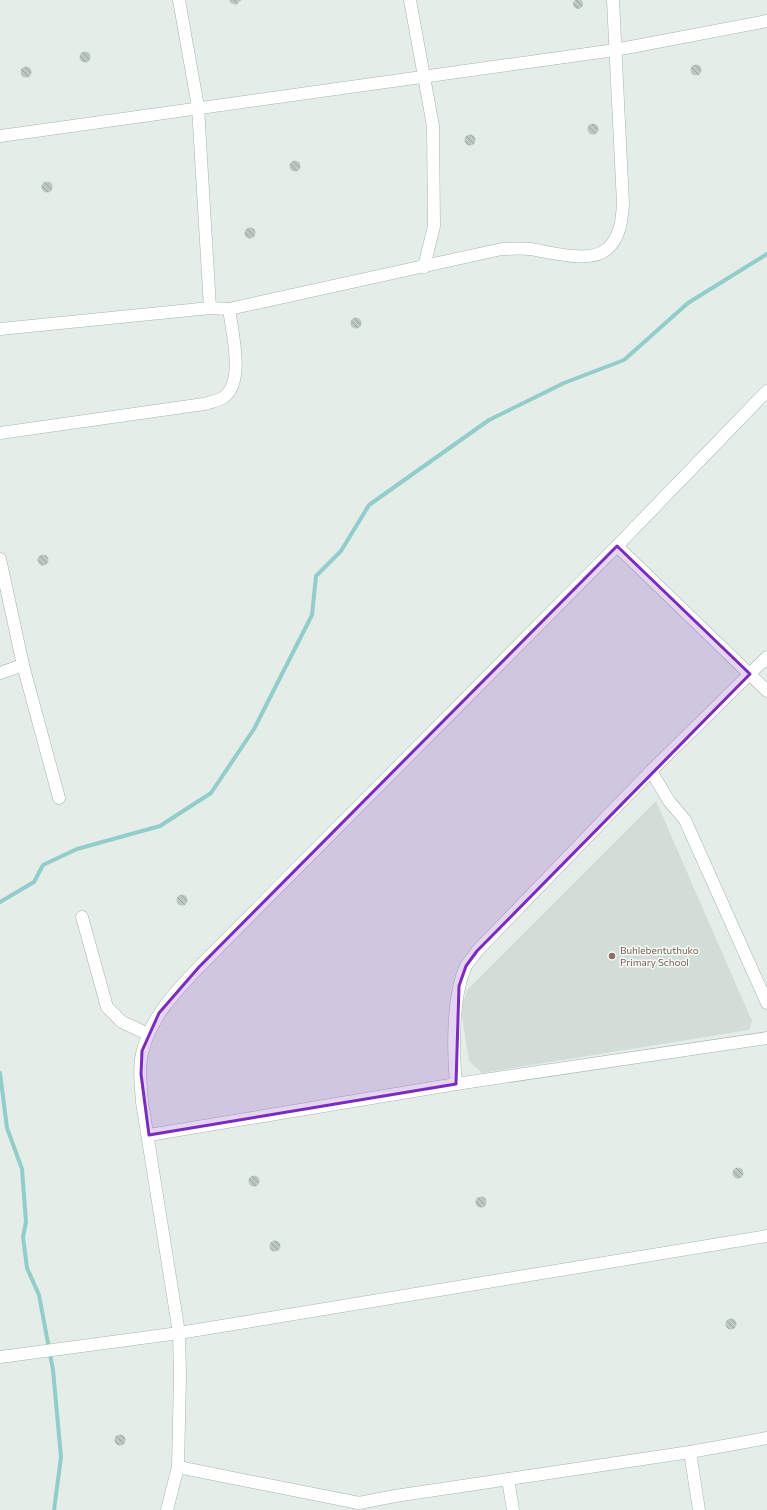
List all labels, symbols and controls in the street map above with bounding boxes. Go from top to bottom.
place label: Buhlebentuthuko Primary School [620,944,699,968]
marker: Buhlebentuthuko Primary School [607,951,617,961]

